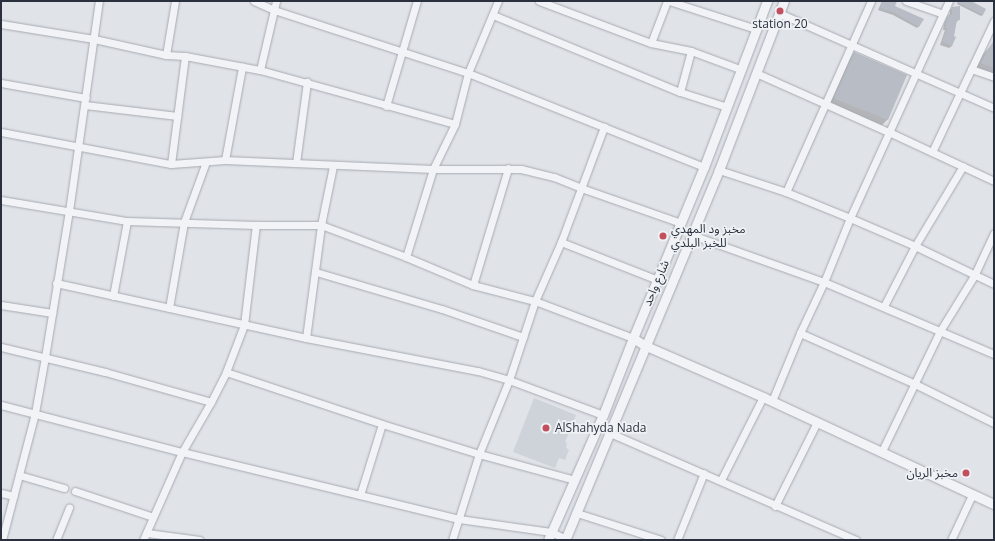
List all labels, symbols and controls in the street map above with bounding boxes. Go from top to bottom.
marker: station 20 [775,6,785,16]
place label: station 20 [752,17,808,31]
place label: مخبز ود المهدي للخبز البلدي [671,222,746,250]
marker: مخبز ود المهدي للخبز البلدي [658,231,668,241]
street label: شارع واحد [640,258,672,308]
place label: AlShahyda Nada [555,421,646,435]
marker: AlShahyda Nada [540,422,552,434]
place label: مخبز الريان [906,466,958,480]
marker: مخبز الريان [961,468,971,478]

